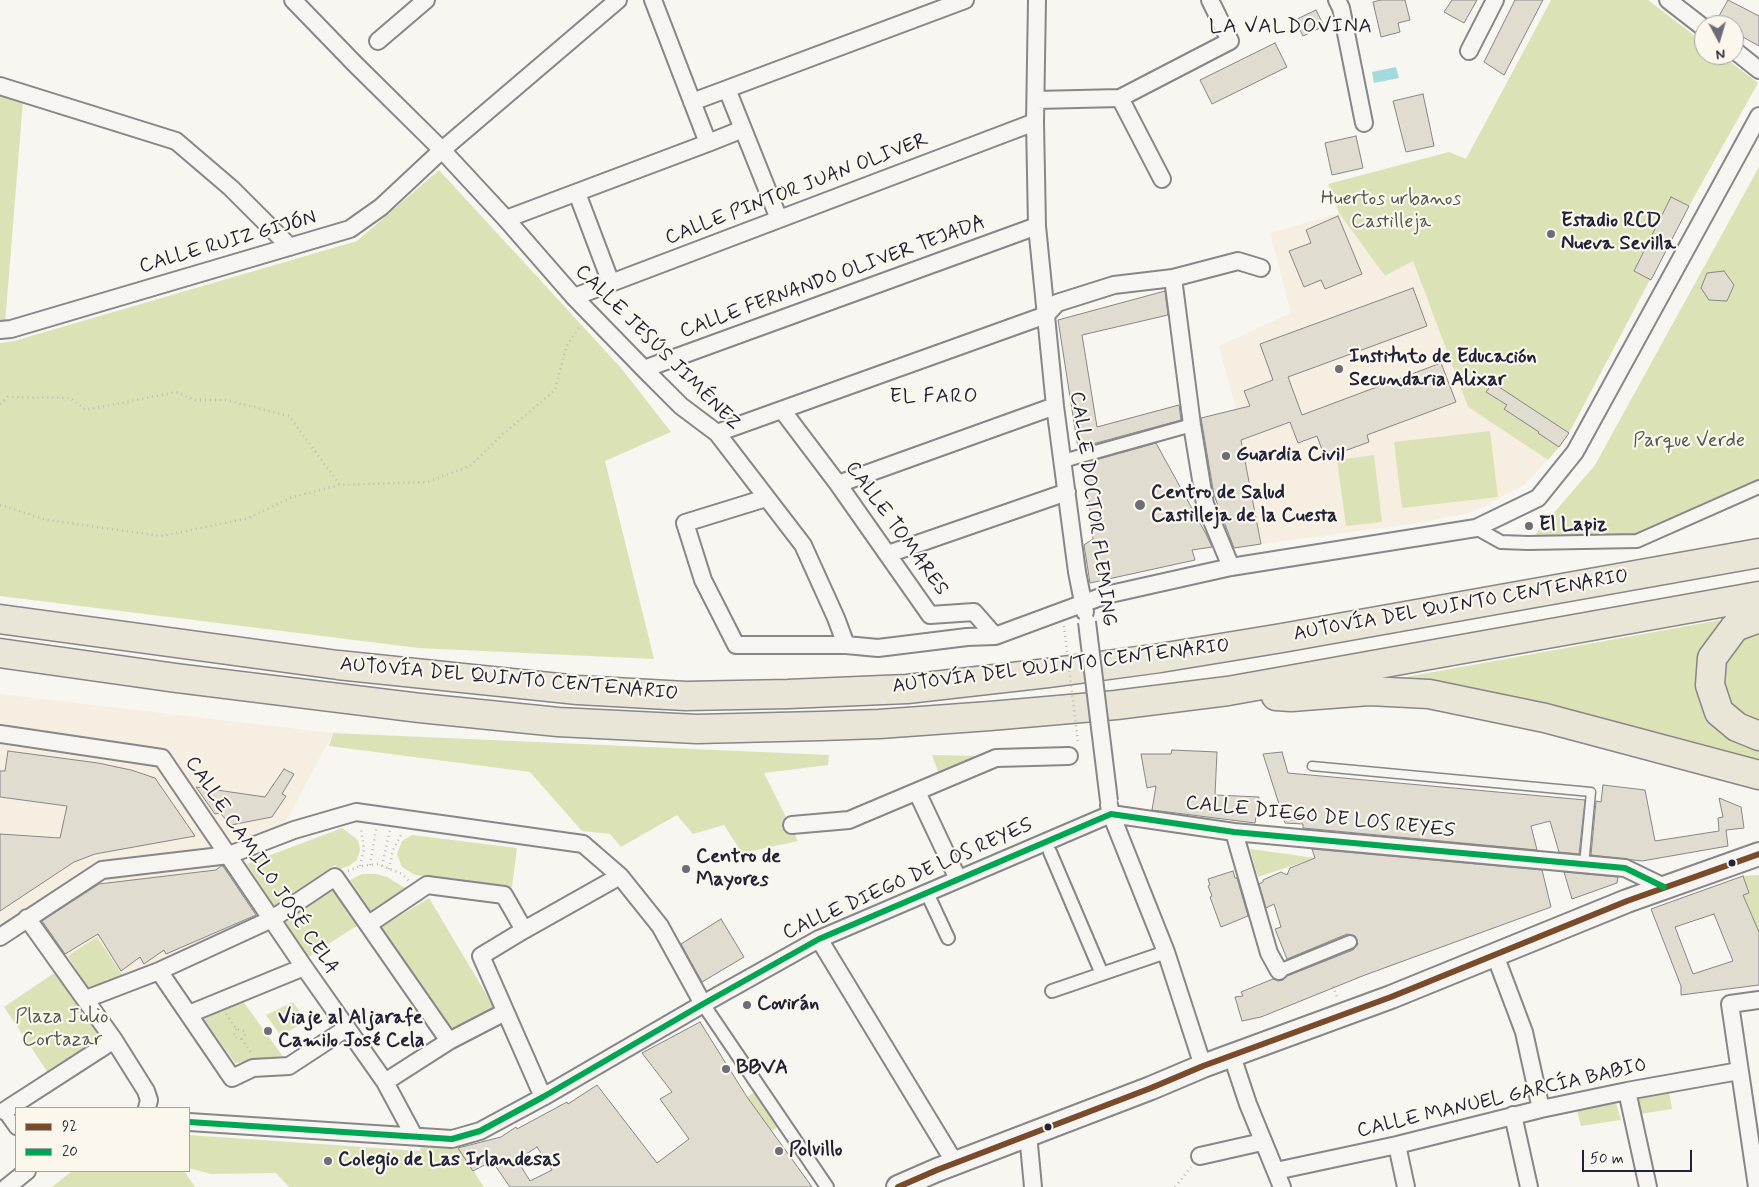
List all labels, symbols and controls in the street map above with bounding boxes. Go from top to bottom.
district label: LA VALDOVINA [1210,15,1372,41]
north arrow [1694,15,1744,65]
text: N [1715,44,1726,63]
street label: CALLE PINTOR JUAN OLIVER [662,129,932,251]
park label: Huertos urbanos Castilleja [1321,188,1461,235]
street label: CALLE RUIZ GIJÓN [137,206,319,280]
place label: Estadio RCD Nueva Sevilla [1561,210,1676,257]
street label: CALLE FERNANDO OLIVER TEJADA [677,211,989,345]
marker: Estadio RCD Nueva Sevilla [1545,228,1557,240]
street label: CALLE JESÚS JIMÉNEZ [569,260,745,436]
place label: Instituto de Educación Secundaria Alixar [1349,346,1537,393]
marker: Instituto de Educación Secundaria Alixar [1333,363,1345,375]
district label: EL FARO [889,385,979,411]
street label: CALLE DOCTOR FLEMING [1064,390,1120,628]
park label: Parque Verde [1633,430,1745,454]
place label: Guardia Civil [1236,444,1345,468]
marker: Guardia Civil [1220,450,1232,462]
street label: CALLE TOMARES [839,457,953,601]
place label: Centro de Salud Castilleja de la Cuesta [1151,482,1338,529]
marker: Centro de Salud Castilleja de la Cuesta [1133,498,1147,512]
place label: El Lapiz [1539,514,1607,538]
marker: El Lapiz [1523,520,1535,532]
street label: AUTOVÍA DEL QUINTO CENTENARIO [1292,565,1630,647]
street label: AUTOVÍA DEL QUINTO CENTENARIO [891,634,1231,700]
street label: AUTOVÍA DEL QUINTO CENTENARIO [339,653,679,707]
street label: CALLE CAMILO JOSÉ CELA [179,752,343,980]
street label: CALLE DIEGO DE LOS REYES [1184,792,1456,844]
street label: CALLE DIEGO DE LOS REYES [779,814,1037,946]
place label: Centro de Mayores [696,846,781,893]
unlabelled marker [1727,858,1737,868]
marker: Centro de Mayores [680,863,692,875]
place label: Covirán [757,993,819,1017]
marker: Covirán [741,999,753,1011]
park label: Plaza Julio Cortazar [15,1006,109,1053]
place label: Viaje al Aljarafe Camilo José Cela [278,1007,424,1054]
marker: Viaje al Aljarafe Camilo José Cela [262,1025,274,1037]
street label: CALLE MANUEL GARCÍA BABIO [1355,1054,1649,1144]
place label: BBVA [736,1057,788,1081]
marker: BBVA [720,1063,732,1075]
legend [15,1107,190,1172]
text: 92 [62,1117,77,1137]
unlabelled marker [1043,1122,1053,1132]
place label: Polvillo [789,1139,843,1163]
scale bar [1584,1140,1694,1172]
text: 20 [62,1142,78,1162]
marker: Polvillo [773,1145,785,1157]
place label: Colegio de Las Irlandesas [338,1149,560,1173]
text: 50 m [1590,1149,1624,1169]
marker: Colegio de Las Irlandesas [322,1155,334,1167]

